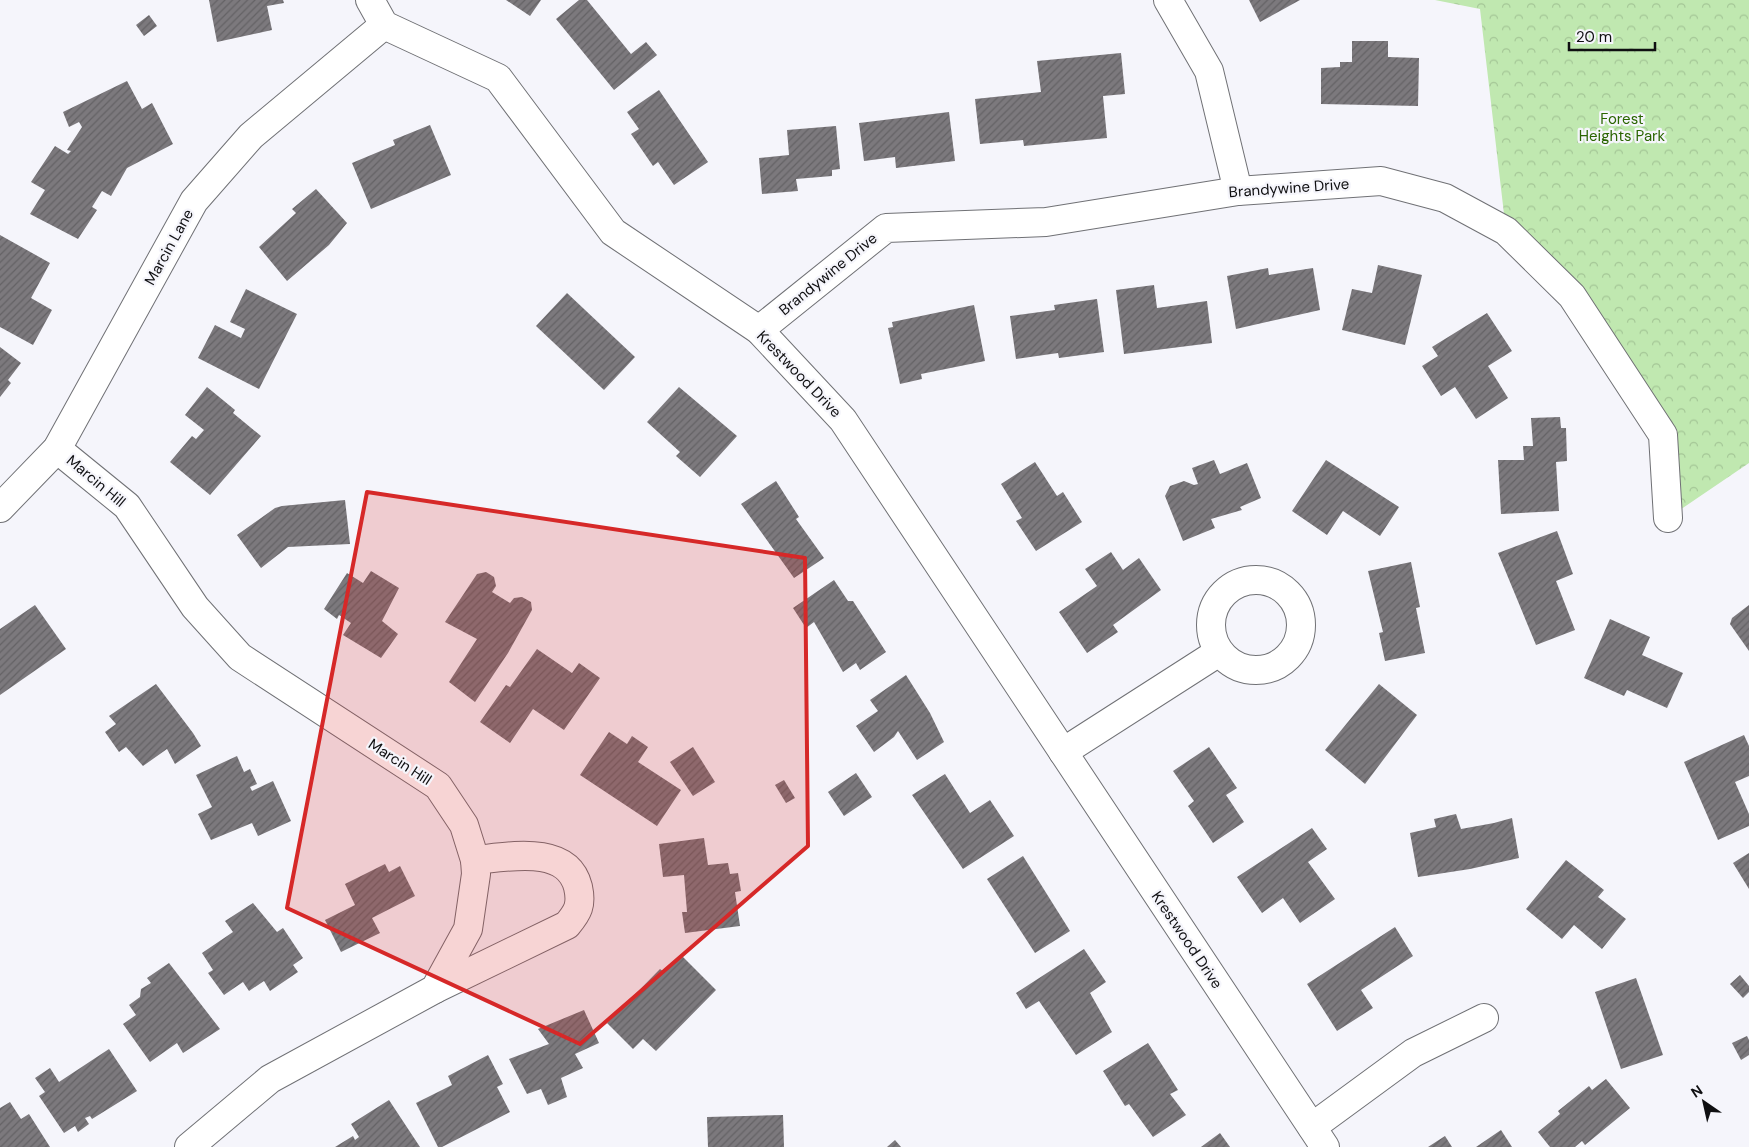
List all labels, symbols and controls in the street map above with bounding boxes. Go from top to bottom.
scale bar [1569,20,1655,52]
text: 20 m [1576,27,1612,47]
park label: Forest Heights Park [1579,109,1666,146]
street label: Brandywine Drive [1228,174,1350,202]
street label: Marcin Lane [140,205,198,289]
street label: Brandywine Drive [775,228,881,320]
street label: Krestwood Drive [752,326,846,422]
street label: Marcin Hill [62,450,130,512]
street label: Marcin Hill [365,734,435,790]
street label: Krestwood Drive [1147,887,1227,993]
north arrow [1679,1077,1729,1127]
text: N [1687,1081,1706,1102]

